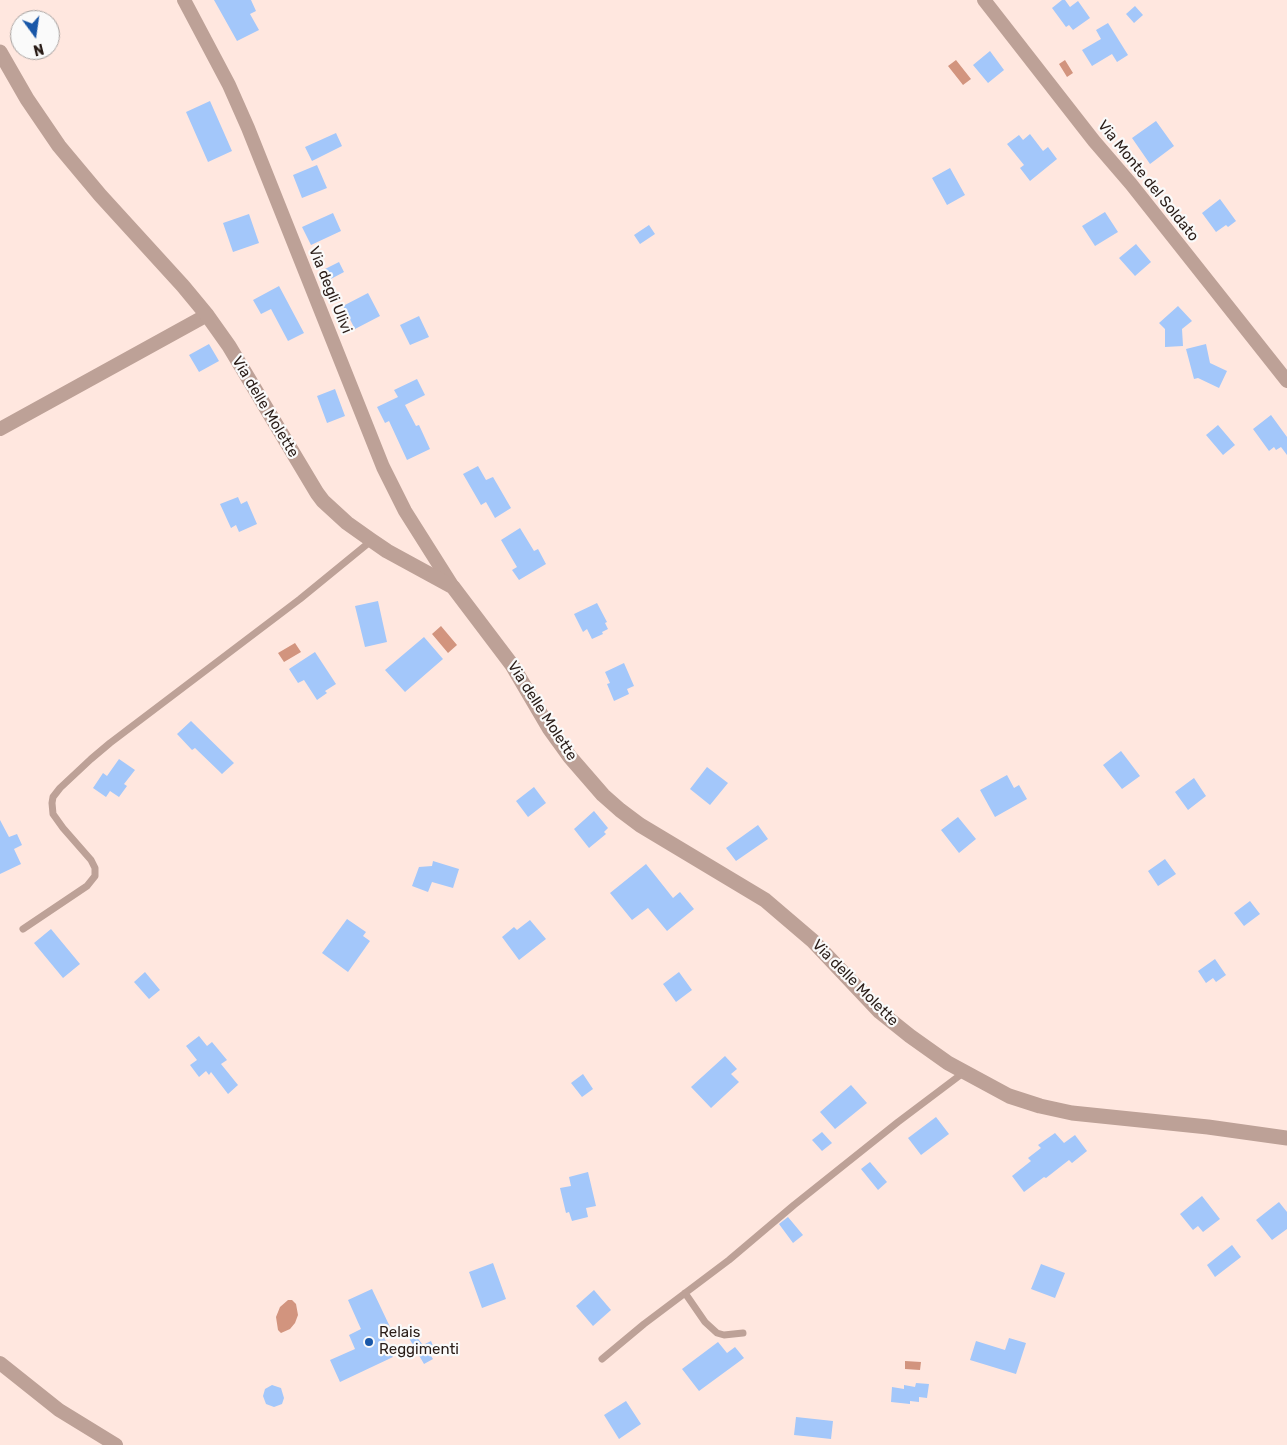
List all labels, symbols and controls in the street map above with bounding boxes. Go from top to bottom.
north arrow [10,10,60,60]
text: N [32,40,45,59]
street label: Via Monte del Soldato [1094,117,1202,245]
street label: Via degli Ulivi [304,244,356,336]
street label: Via delle Molette [228,353,302,461]
street label: Via delle Molette [503,658,581,764]
street label: Via delle Molette [808,936,902,1030]
place label: Relais Reggimenti [379,1324,459,1359]
marker: Relais Reggimenti [363,1336,375,1348]

